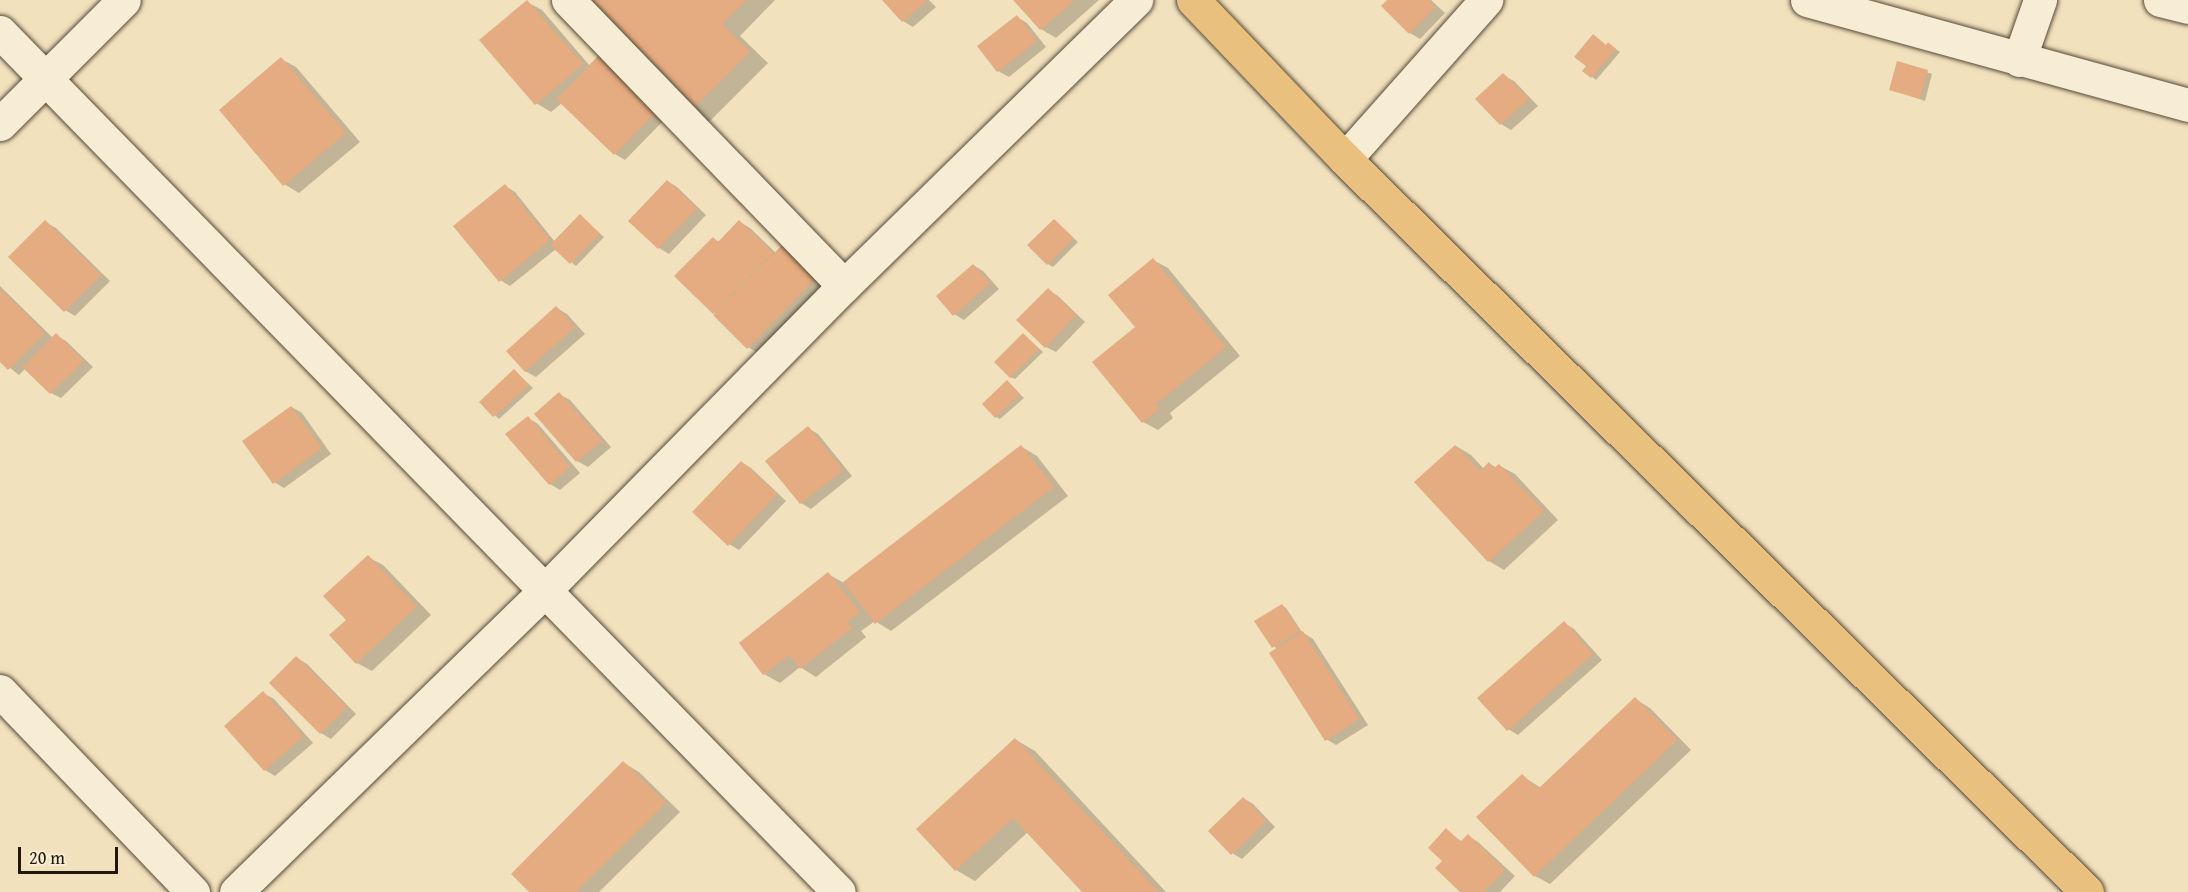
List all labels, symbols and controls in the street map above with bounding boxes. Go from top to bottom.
scale bar [21,835,122,873]
text: 20 m [29,844,65,871]

